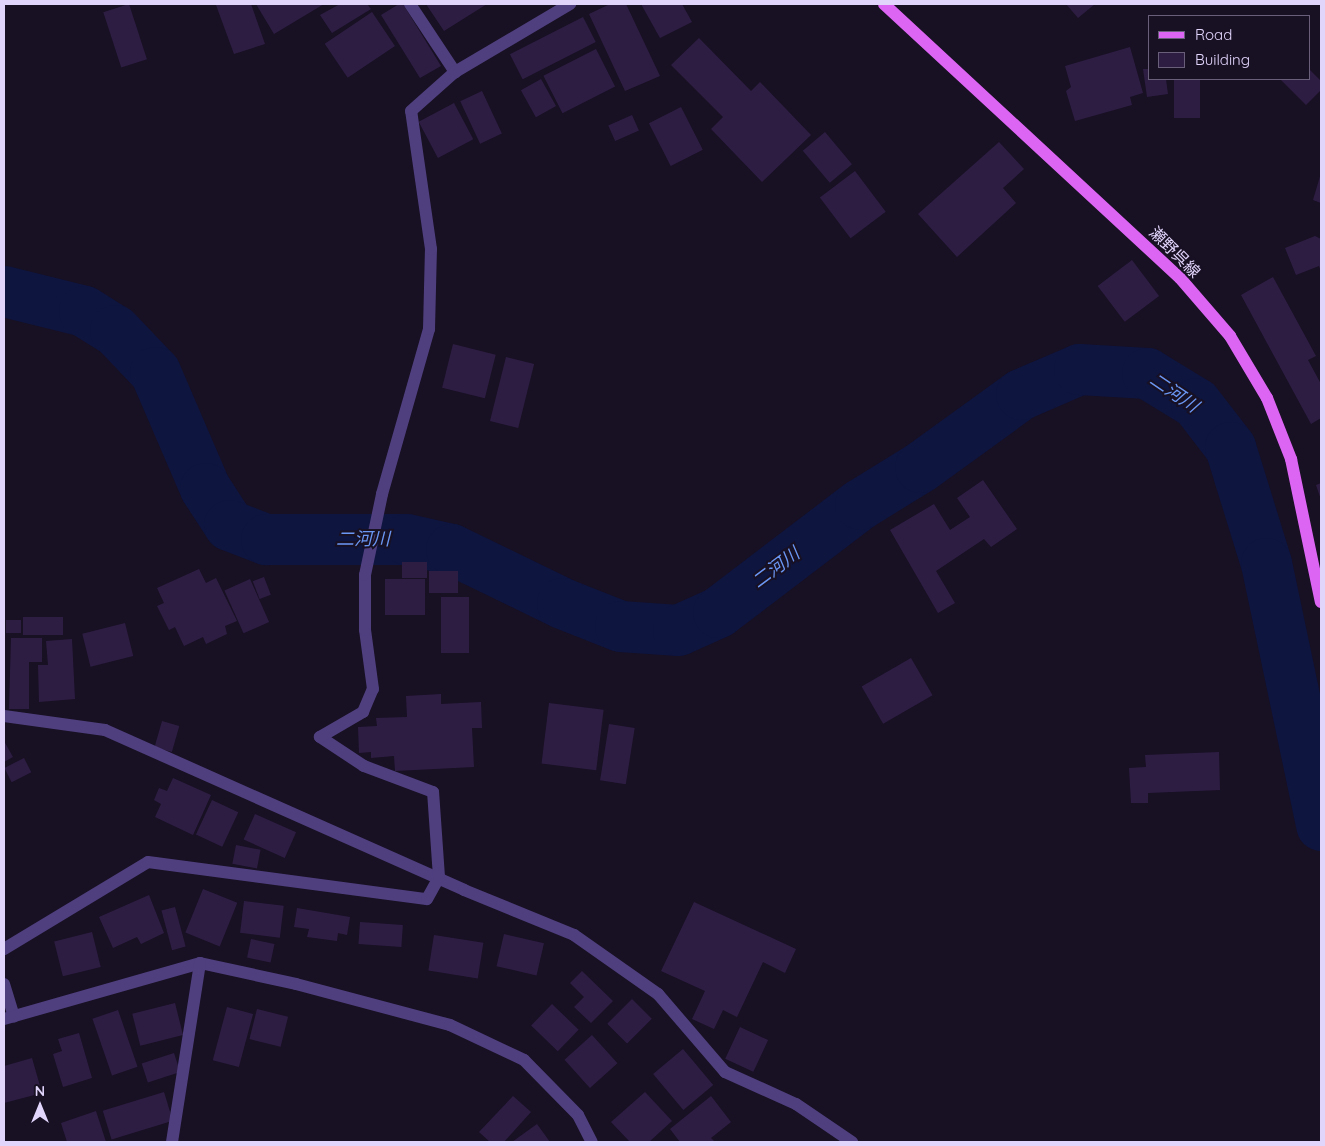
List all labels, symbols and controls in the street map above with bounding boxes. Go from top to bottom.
legend [1148,15,1310,80]
text: Road [1195,25,1232,44]
text: Building [1195,50,1250,69]
street label: 瀬野呉線 [1146,223,1204,281]
water label: 二河川 [1146,369,1202,417]
water label: 二河川 [336,528,390,550]
water label: 二河川 [748,543,804,593]
north arrow [15,1081,65,1131]
text: N [35,1082,45,1100]

